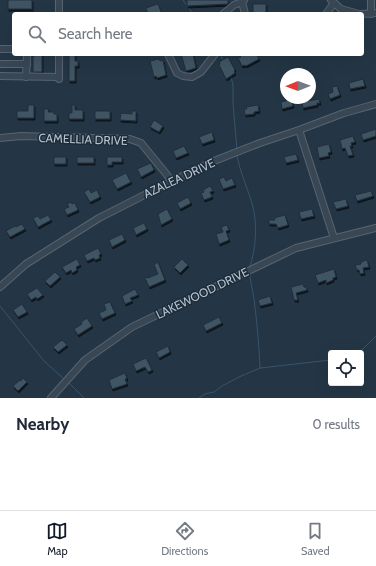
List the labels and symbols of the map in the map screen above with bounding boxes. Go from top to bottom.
north arrow [280,68,316,104]
street label: CAMELLIA DRIVE [38,130,128,148]
street label: AZALEA DRIVE [141,155,217,201]
street label: LAKEWOOD DRIVE [153,264,251,322]

